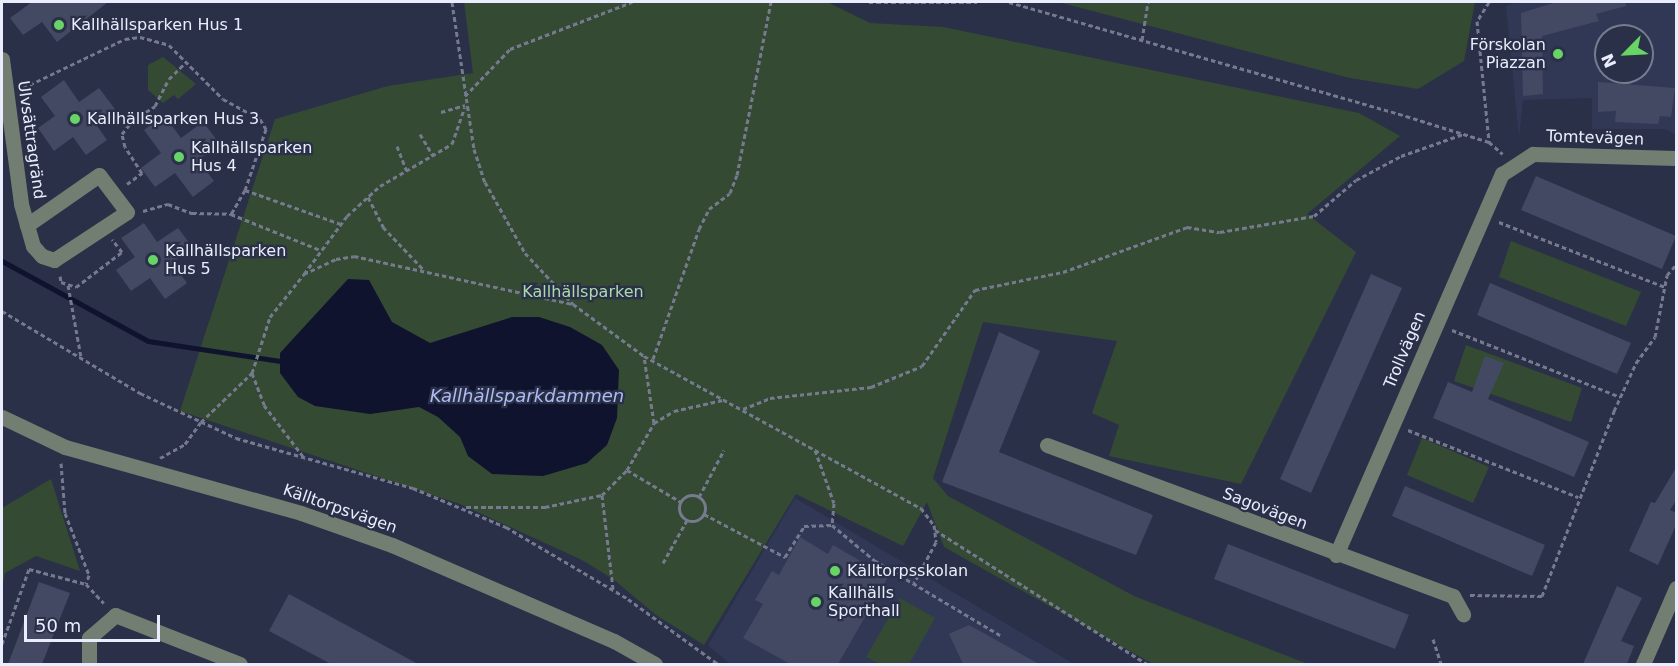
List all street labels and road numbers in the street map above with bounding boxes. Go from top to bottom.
street label: Ulvsättragränd [13,79,49,201]
street label: Tomtevägen [1546,127,1644,149]
street label: Trollvägen [1380,309,1430,391]
street label: Källtorpsvägen [280,480,400,538]
street label: Sagovägen [1220,484,1310,534]

